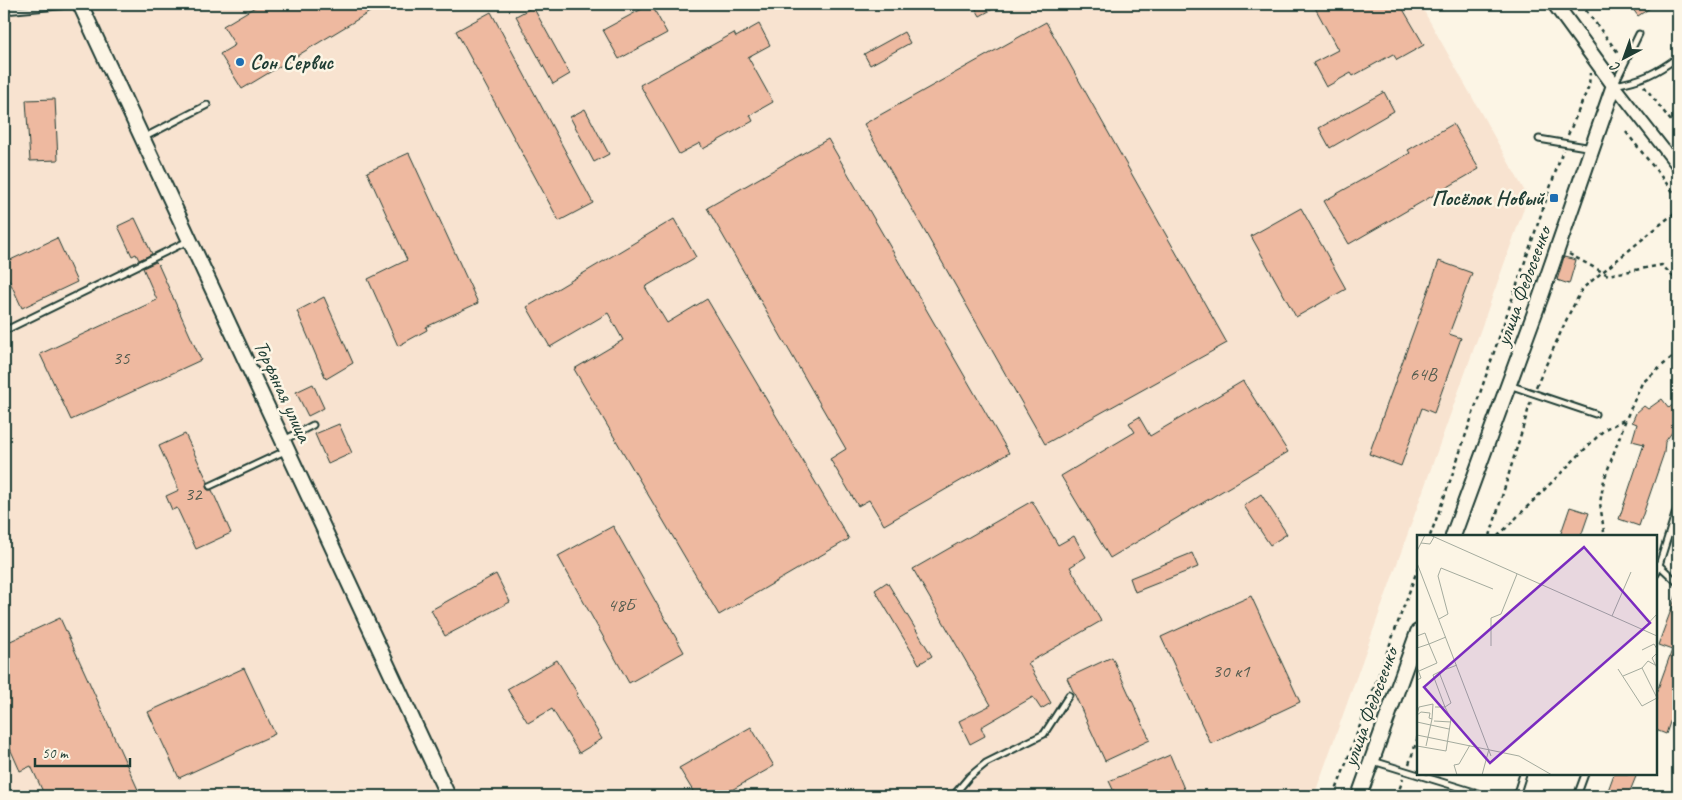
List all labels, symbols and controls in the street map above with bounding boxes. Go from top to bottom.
north arrow [1600,32,1650,82]
place label: Сон Сервис [250,49,334,75]
marker: Сон Сервис [234,56,246,68]
text: С [1606,57,1624,76]
place label: Посёлок Новый [1432,185,1546,211]
marker: Посёлок Новый [1548,192,1560,204]
street label: улица Федосеенко [1489,220,1557,351]
street label: Торфяная улица [248,336,319,448]
house number: 35 [112,346,131,370]
house number: 64В [1410,362,1438,386]
house number: 32 [184,482,203,506]
inset map [1417,535,1657,775]
house number: 48Б [608,593,638,617]
street label: улица Федосеенко [1336,641,1404,772]
house number: 30 к1 [1212,659,1251,683]
scale bar [35,735,130,767]
text: 50 m [42,744,69,763]

